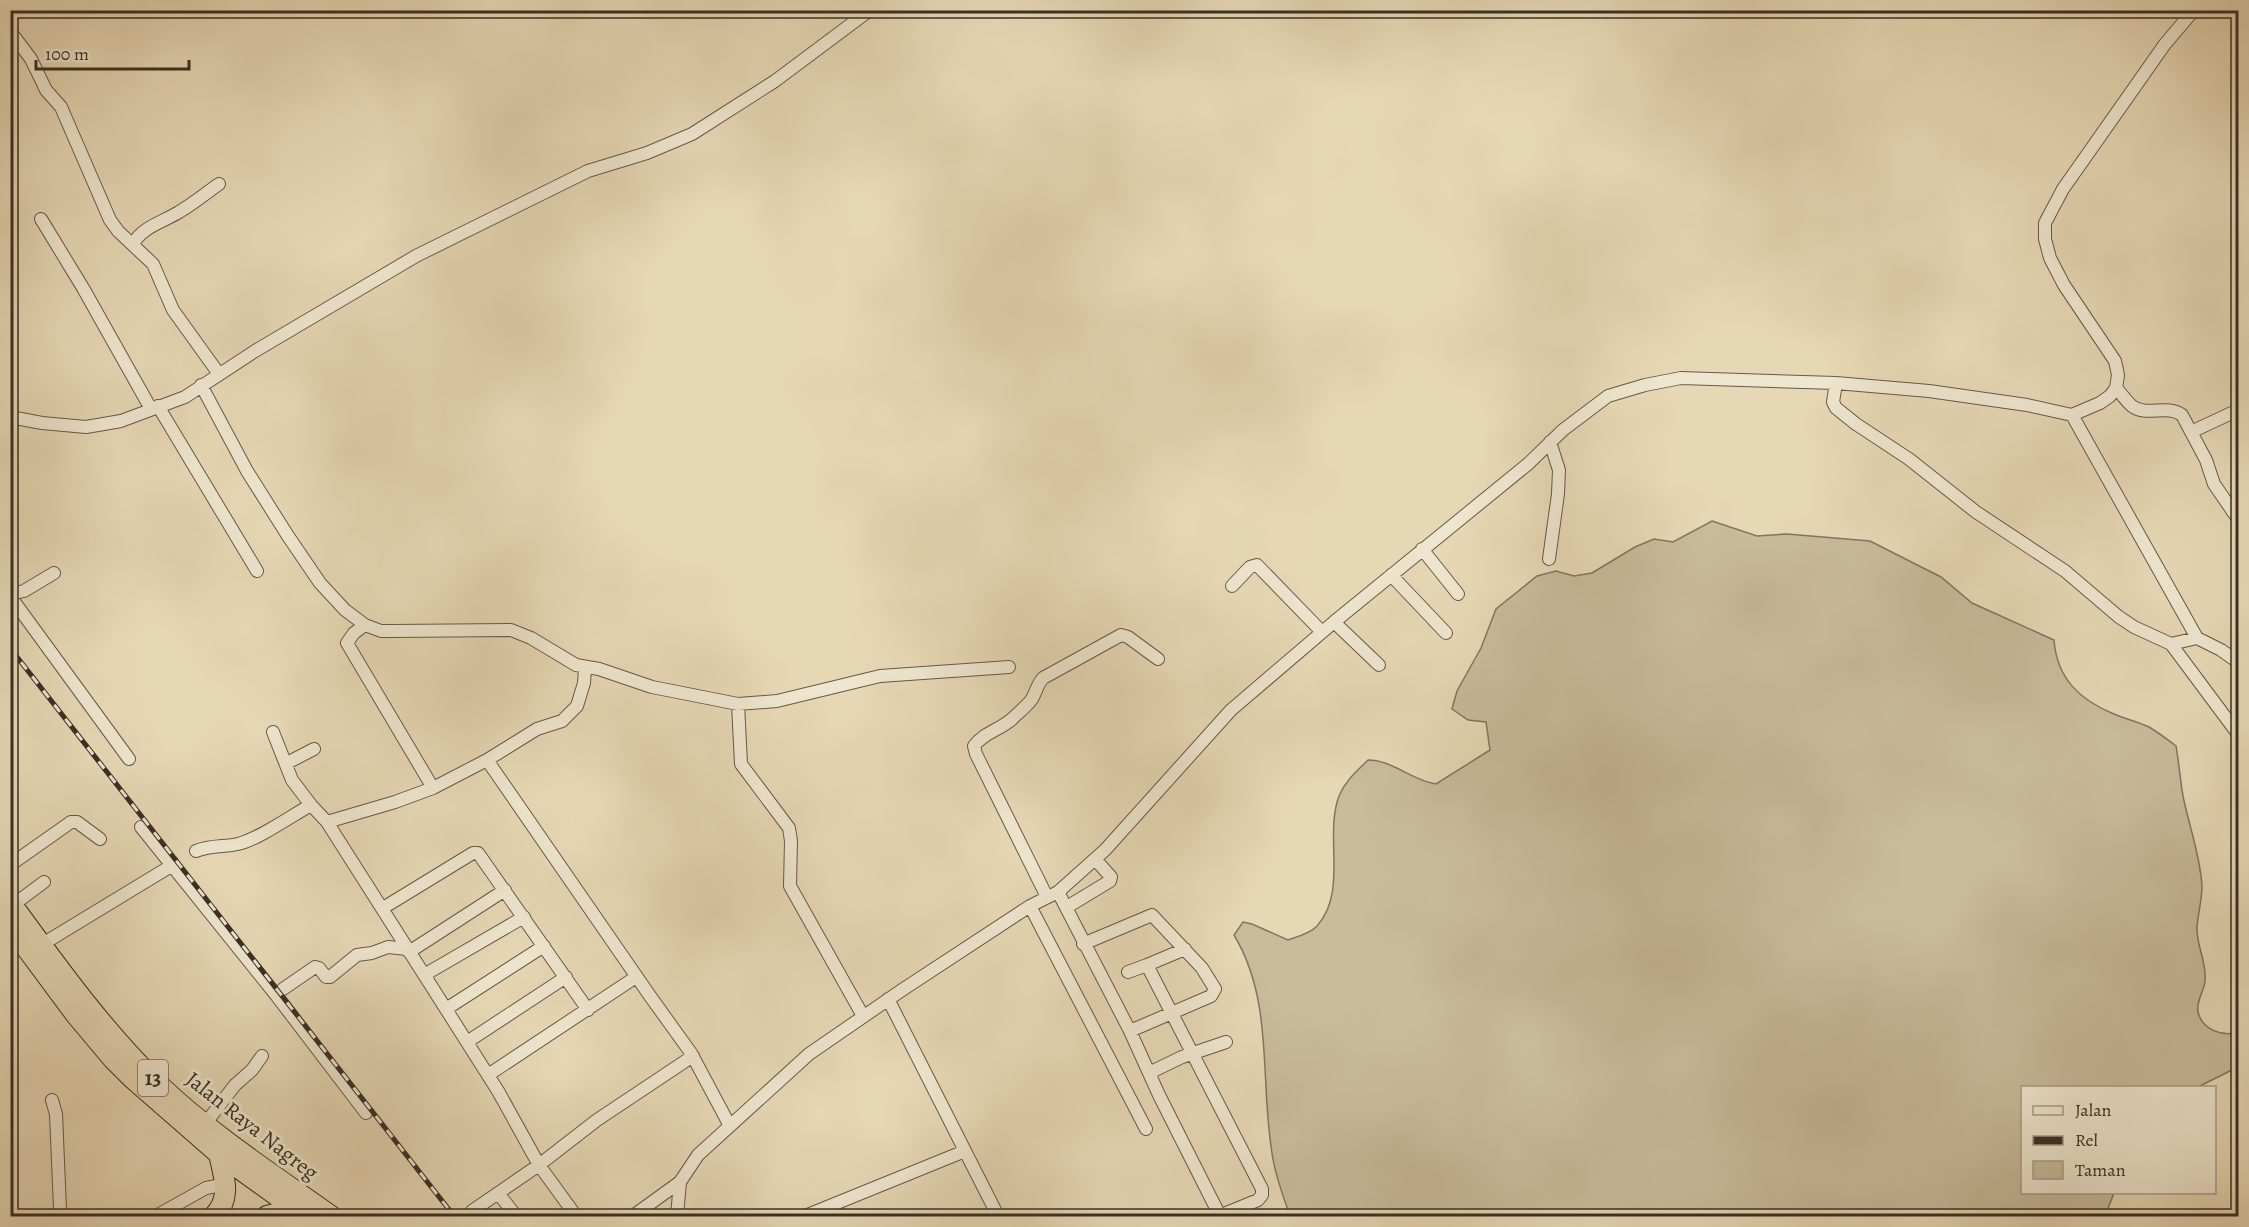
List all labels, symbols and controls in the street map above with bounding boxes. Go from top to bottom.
scale bar [36,33,189,71]
text: 100 m [45,42,89,66]
road number: 13 [138,1060,168,1096]
street label: Jalan Raya Nagreg [179,1065,325,1187]
legend [2021,1086,2216,1194]
text: Jalan [2075,1098,2112,1122]
text: Rel [2075,1128,2099,1152]
text: Taman [2075,1158,2126,1182]

